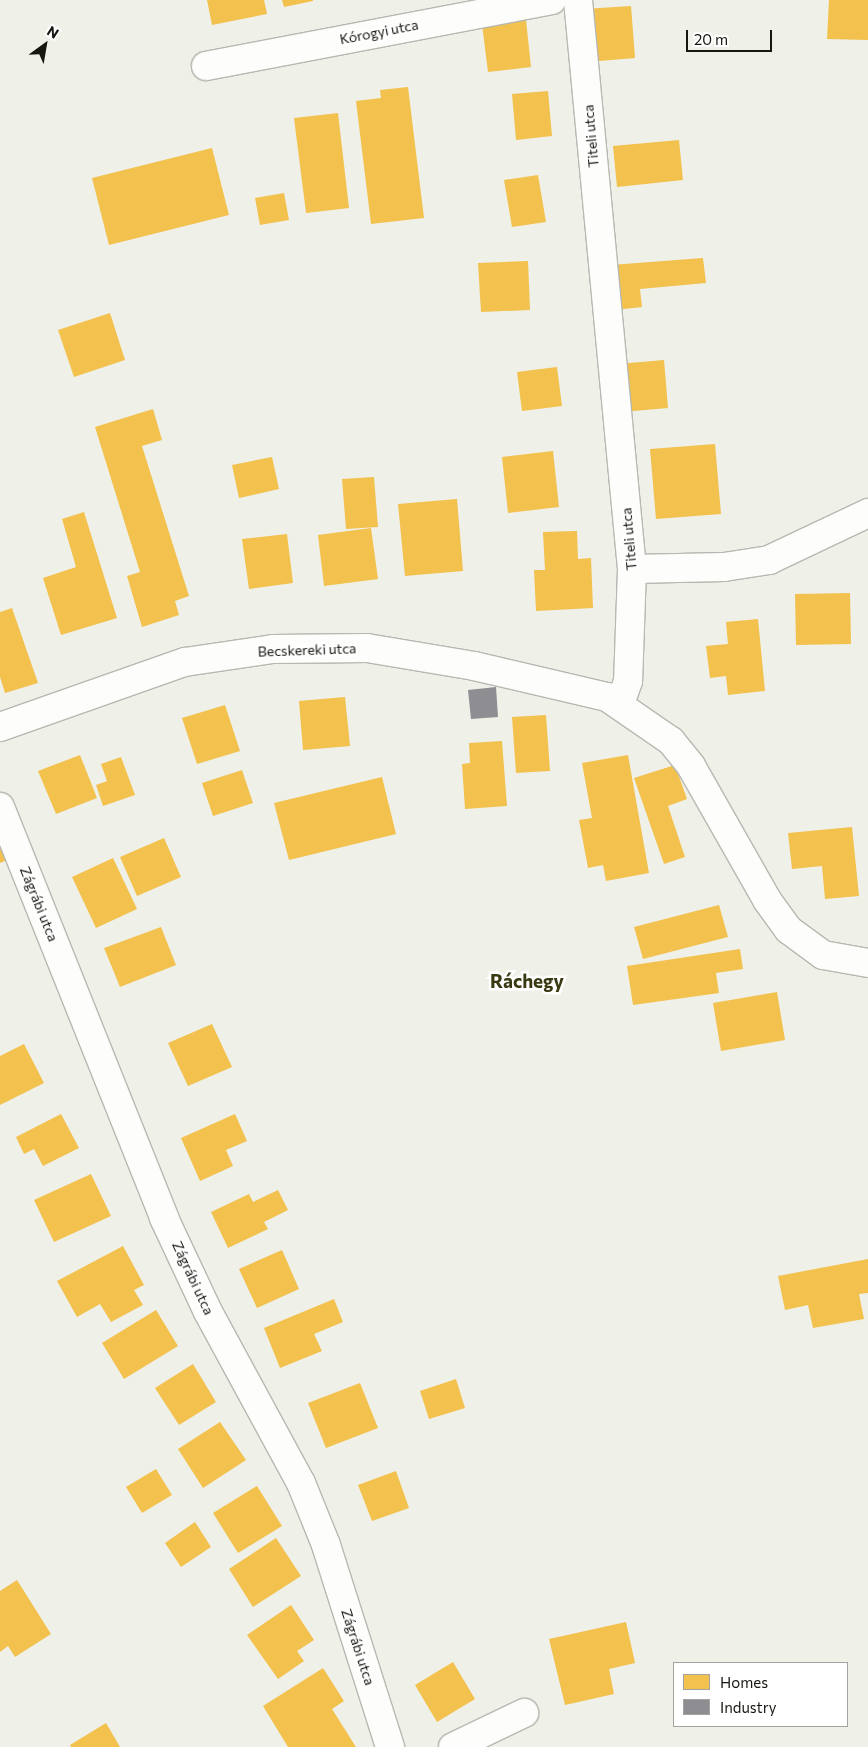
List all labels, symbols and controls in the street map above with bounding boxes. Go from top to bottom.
street label: Kórogyi utca [338,16,420,48]
north arrow [20,20,70,70]
scale bar [688,20,774,52]
text: N [44,22,62,42]
text: 20 m [694,30,728,48]
street label: Titeli utca [580,104,602,168]
street label: Titeli utca [618,507,640,571]
street label: Becskereki utca [257,640,357,660]
street label: Zágrábi utca [16,864,62,944]
district label: Ráchegy [490,970,564,992]
street label: Zágrábi utca [169,1239,217,1317]
street label: Zágrábi utca [338,1607,378,1687]
legend [673,1662,848,1727]
text: Homes [720,1673,768,1691]
text: Industry [720,1698,777,1716]

